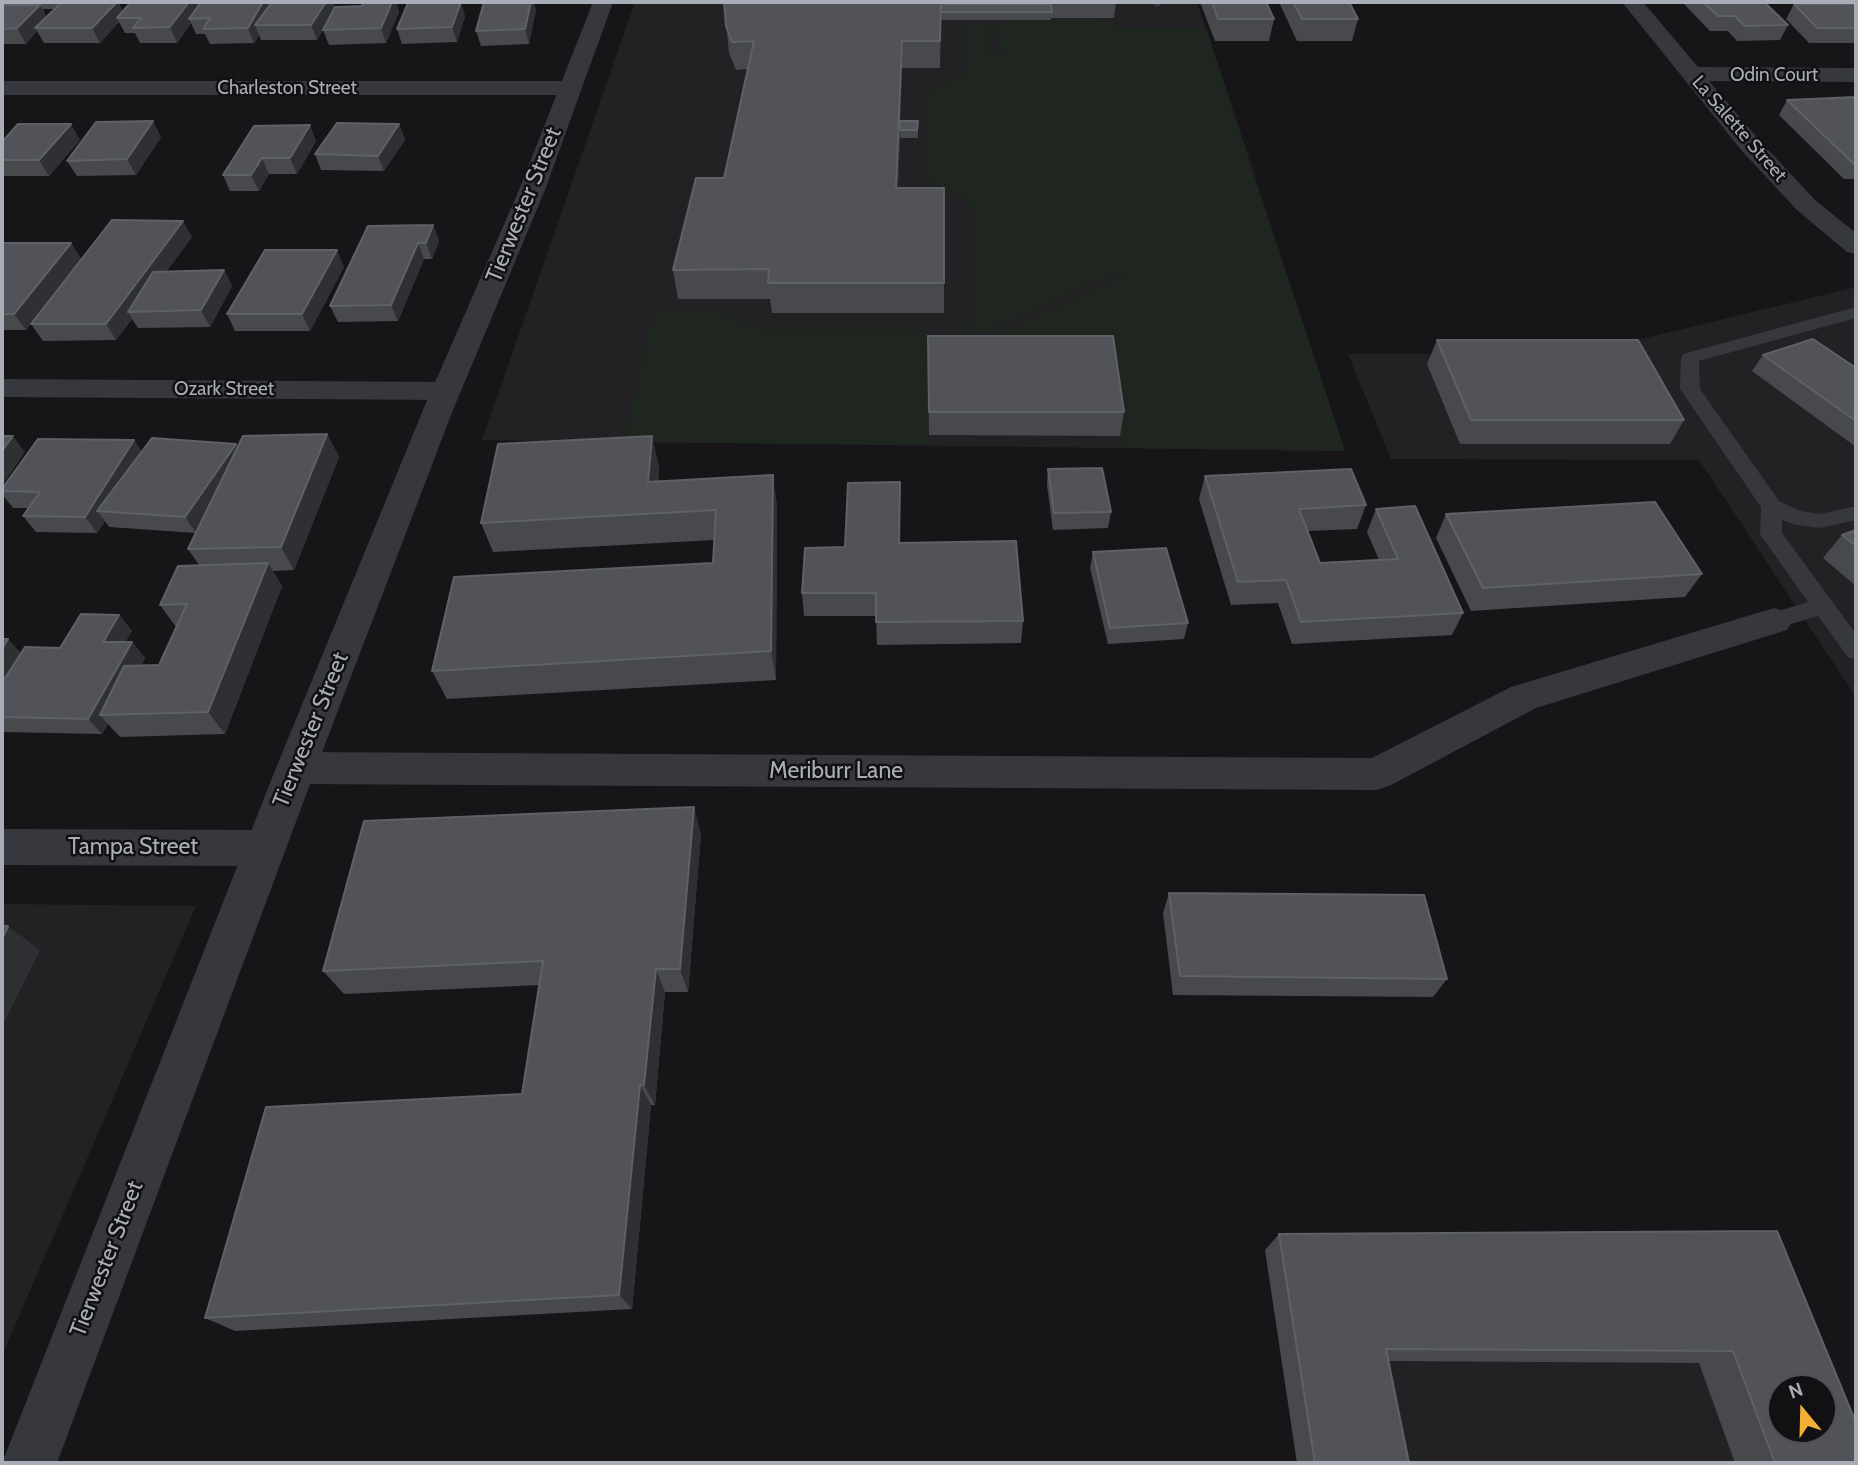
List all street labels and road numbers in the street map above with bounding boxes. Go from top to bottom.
street label: Odin Court [1730,64,1818,86]
street label: La Salette Street [1687,71,1791,187]
street label: Charleston Street [217,77,357,99]
street label: Tierwester Street [480,123,568,287]
street label: Ozark Street [174,378,274,400]
street label: Tierwester Street [267,648,355,812]
street label: Meriburr Lane [769,757,903,785]
street label: Tampa Street [68,833,198,861]
street label: Tierwester Street [65,1177,149,1341]

